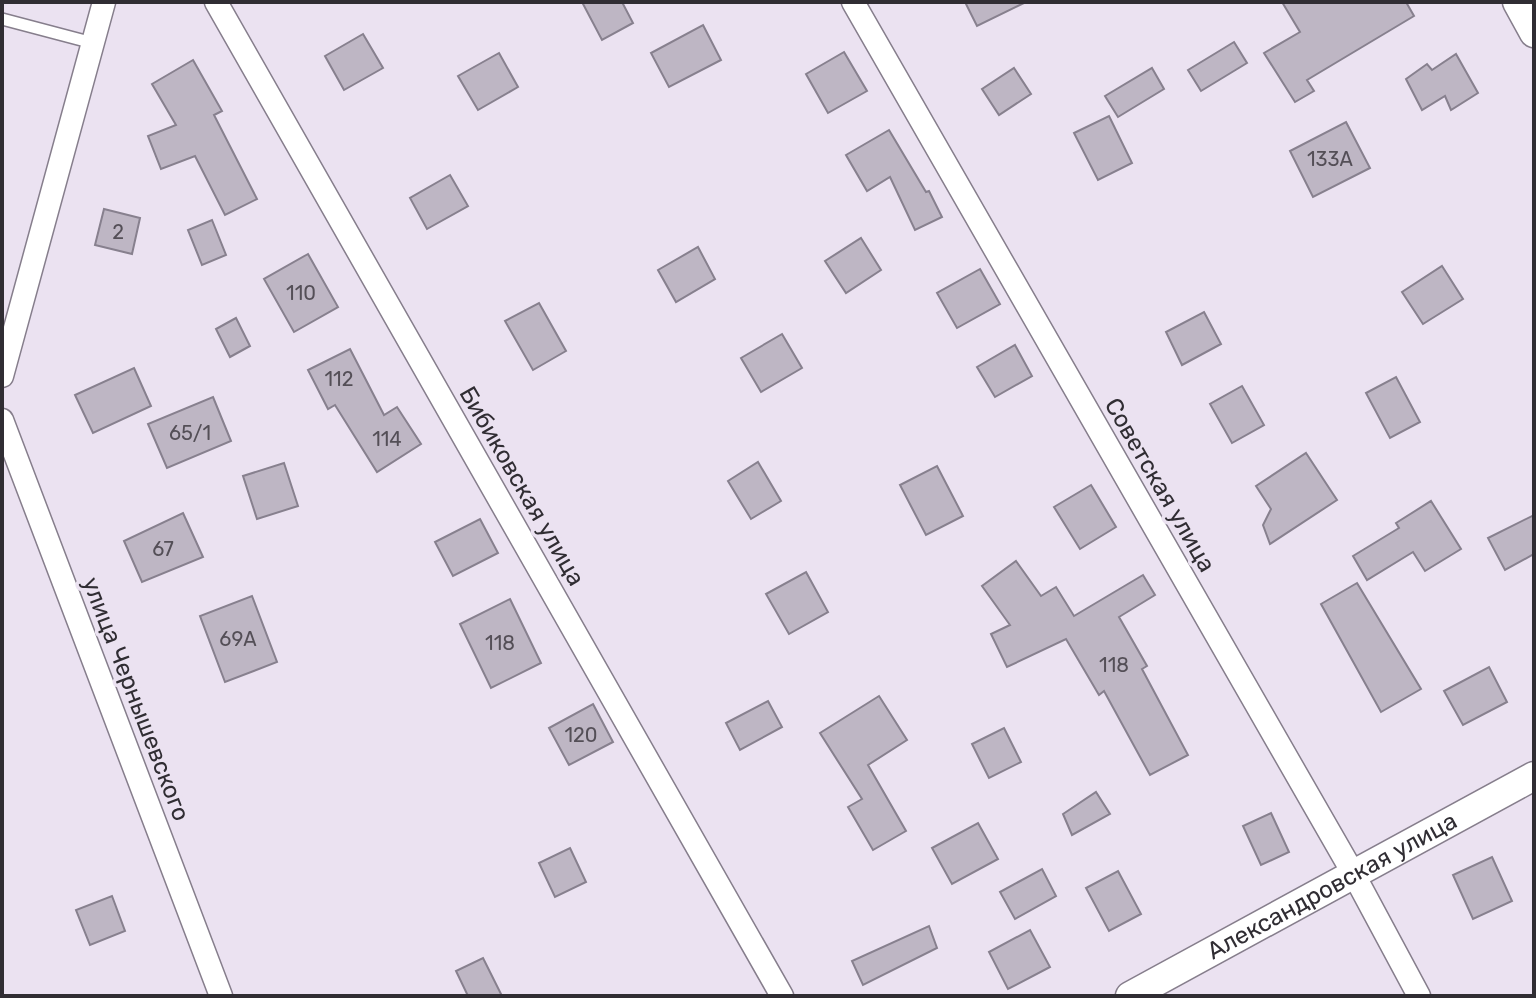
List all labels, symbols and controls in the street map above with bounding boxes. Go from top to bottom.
house number: 133А [1307,147,1353,171]
house number: 2 [112,220,124,244]
house number: 110 [286,281,316,305]
house number: 112 [325,367,353,391]
street label: Бибиковская улица [454,381,590,591]
street label: Советская улица [1099,393,1221,577]
house number: 65/1 [169,421,211,445]
house number: 114 [372,427,402,451]
house number: 67 [152,537,174,561]
street label: улица Чернышевского [77,573,195,825]
house number: 69А [219,627,257,651]
house number: 118 [485,631,515,655]
house number: 118 [1099,653,1129,677]
house number: 120 [565,723,598,747]
street label: Александровская улица [1202,807,1462,965]

